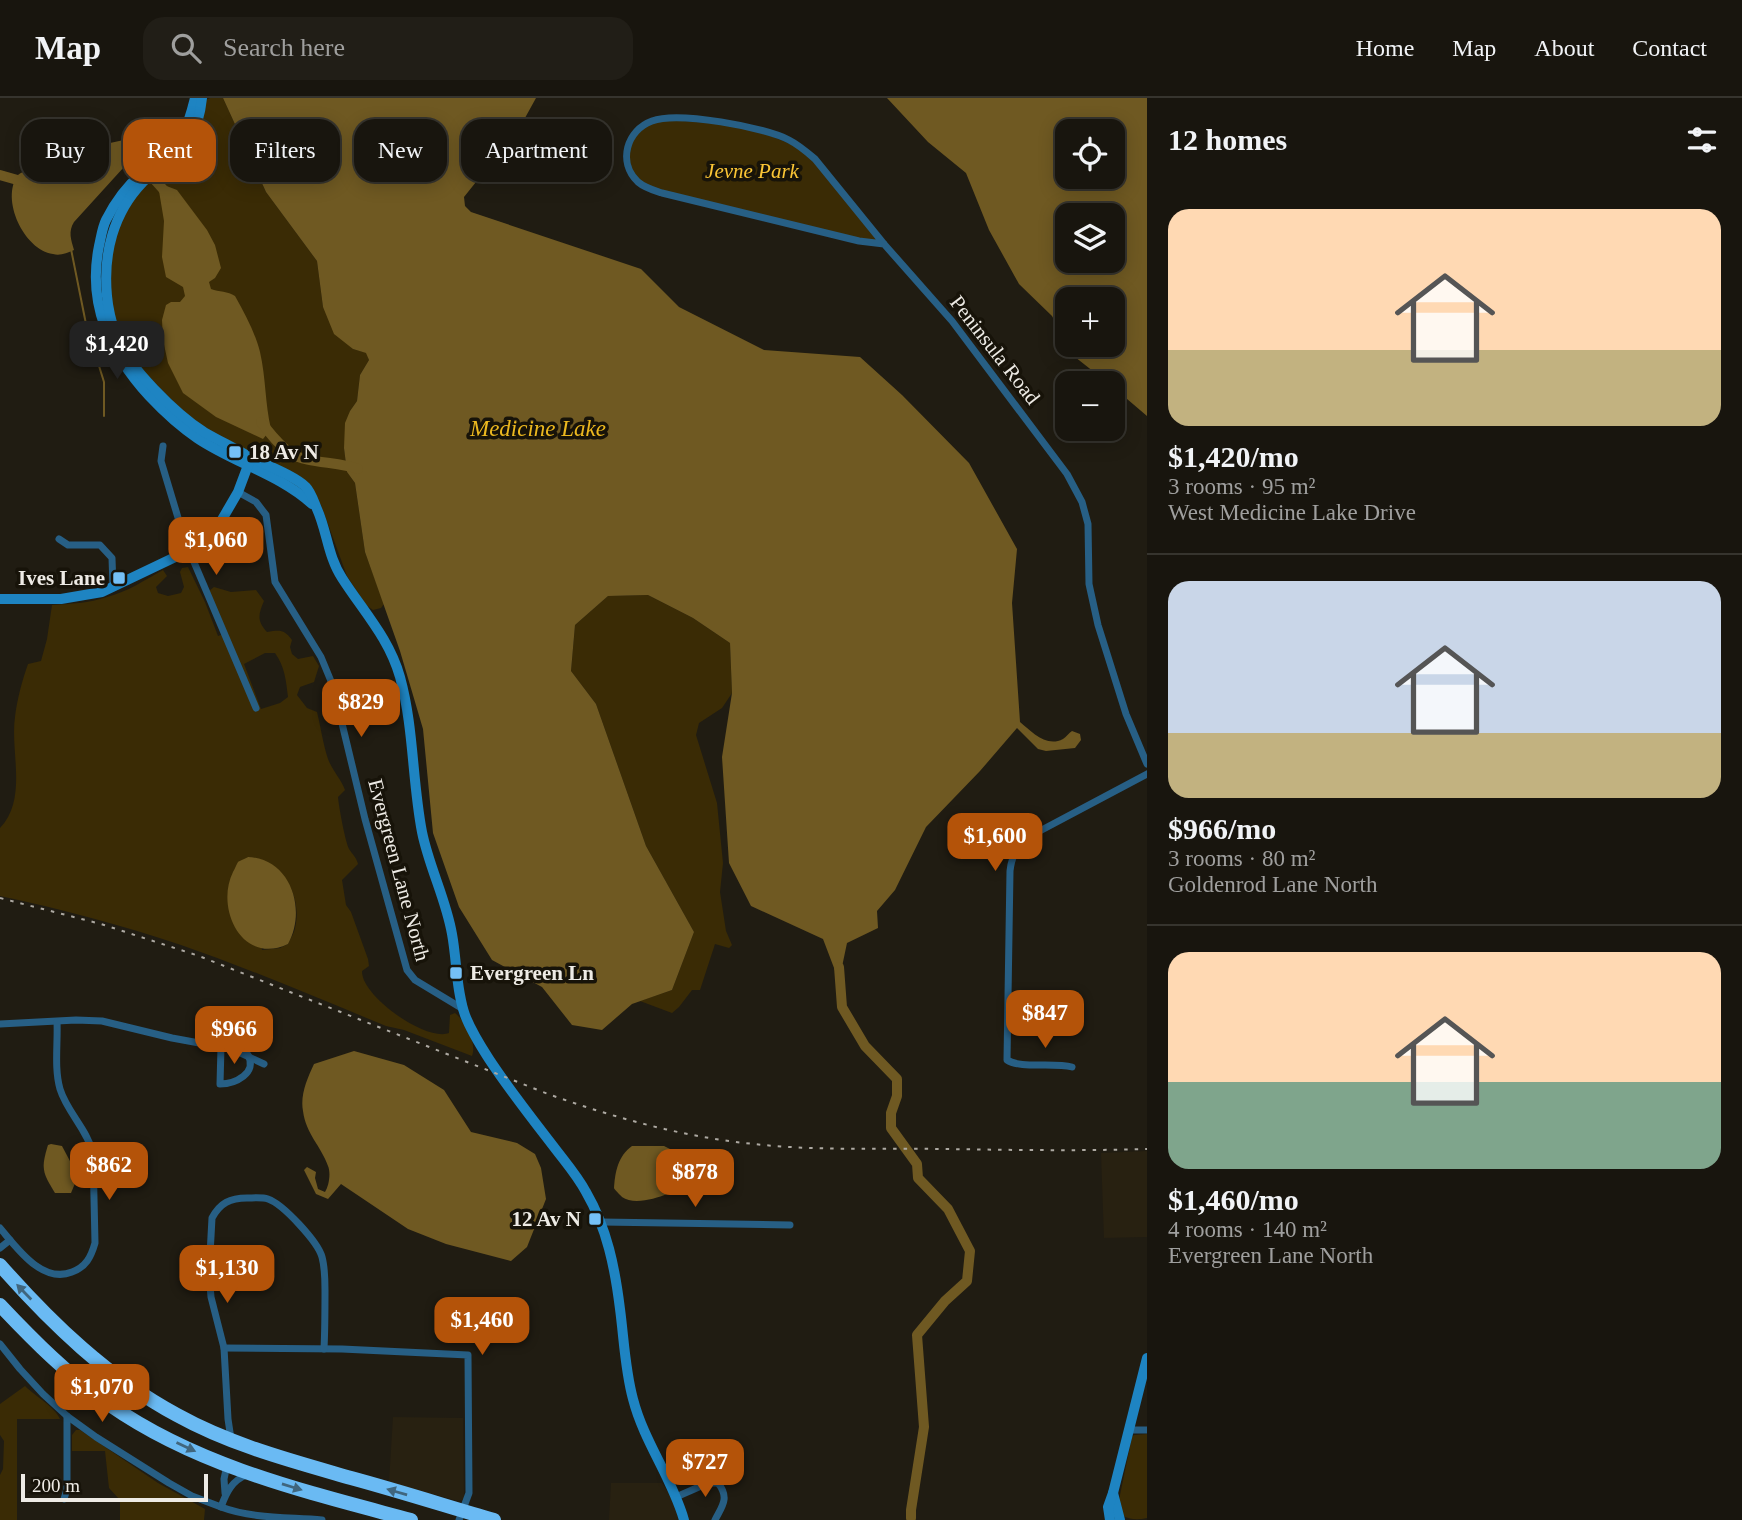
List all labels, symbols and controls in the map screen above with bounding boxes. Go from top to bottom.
search box [143,17,633,80]
icon: search [167,29,205,67]
text: Map [35,30,101,66]
text: Search here [223,33,345,62]
text: Home [1356,35,1414,61]
text: Map [1452,35,1496,61]
text: About [1534,35,1594,61]
text: Contact [1632,35,1707,61]
chip: Buy [21,119,109,182]
chip: Rent [123,119,216,182]
chip: Filters [230,119,340,182]
chip: New [354,119,447,182]
chip: Apartment [461,119,612,182]
map controls [1055,119,1125,441]
button: locate [1055,119,1125,189]
icon: filters [1683,121,1721,159]
text: 12 homes [1168,123,1287,156]
park label: Jevne Park [705,159,800,183]
button: layers [1055,203,1125,273]
icon: home [1382,255,1508,381]
button: + [1055,287,1125,357]
street label: Peninsula Road [945,291,1045,409]
pin: $1,420 [60,322,174,381]
text: $1,420 [85,331,149,356]
button: − [1055,371,1125,441]
water label: Medicine Lake [469,416,606,441]
place label: 18 Av N [249,440,319,464]
text: $1,420/mo [1168,440,1299,473]
marker: 18 Av N [227,444,243,460]
text: 3 rooms · 95 m² [1168,474,1315,499]
text: West Medicine Lake Drive [1168,500,1416,525]
pin: $1,060 [159,518,273,577]
text: $1,060 [184,527,248,552]
place label: Ives Lane [18,566,105,590]
marker: Ives Lane [111,570,127,586]
icon: home [1382,627,1508,753]
pin: $829 [320,680,402,739]
text: $829 [338,689,384,714]
street label: Evergreen Lane North [363,776,435,964]
text: $966/mo [1168,812,1276,845]
pin: $1,600 [938,814,1052,873]
text: $1,600 [963,823,1027,848]
text: 3 rooms · 80 m² [1168,846,1315,871]
text: Goldenrod Lane North [1168,872,1378,897]
place label: Evergreen Ln [470,961,594,985]
marker: Evergreen Ln [448,965,464,981]
pin: $847 [1004,990,1086,1050]
icon: home [1382,998,1508,1124]
text: $847 [1022,1000,1068,1025]
pin: $966 [193,1006,275,1066]
text: $966 [211,1016,257,1041]
pin: $862 [68,1142,150,1202]
pin: $878 [654,1150,736,1209]
text: $862 [86,1152,132,1177]
text: $878 [672,1159,718,1184]
text: $1,460/mo [1168,1183,1299,1216]
place label: 12 Av N [511,1207,581,1231]
marker: 12 Av N [587,1211,603,1227]
text: 4 rooms · 140 m² [1168,1217,1327,1242]
text: Evergreen Lane North [1168,1243,1373,1268]
pin: $1,130 [170,1246,284,1305]
text: $1,130 [195,1255,259,1280]
one-way arrow [16,1283,32,1300]
pin: $1,460 [425,1298,539,1357]
text: $1,460 [450,1307,514,1332]
pin: $1,070 [45,1364,159,1424]
text: $1,070 [70,1374,134,1399]
pin: $727 [664,1440,746,1499]
one-way arrow [176,1442,196,1453]
text: $727 [682,1449,728,1474]
scale bar [21,1471,208,1503]
text: 200 m [32,1475,80,1496]
one-way arrow [282,1482,303,1492]
one-way arrow [386,1486,407,1496]

